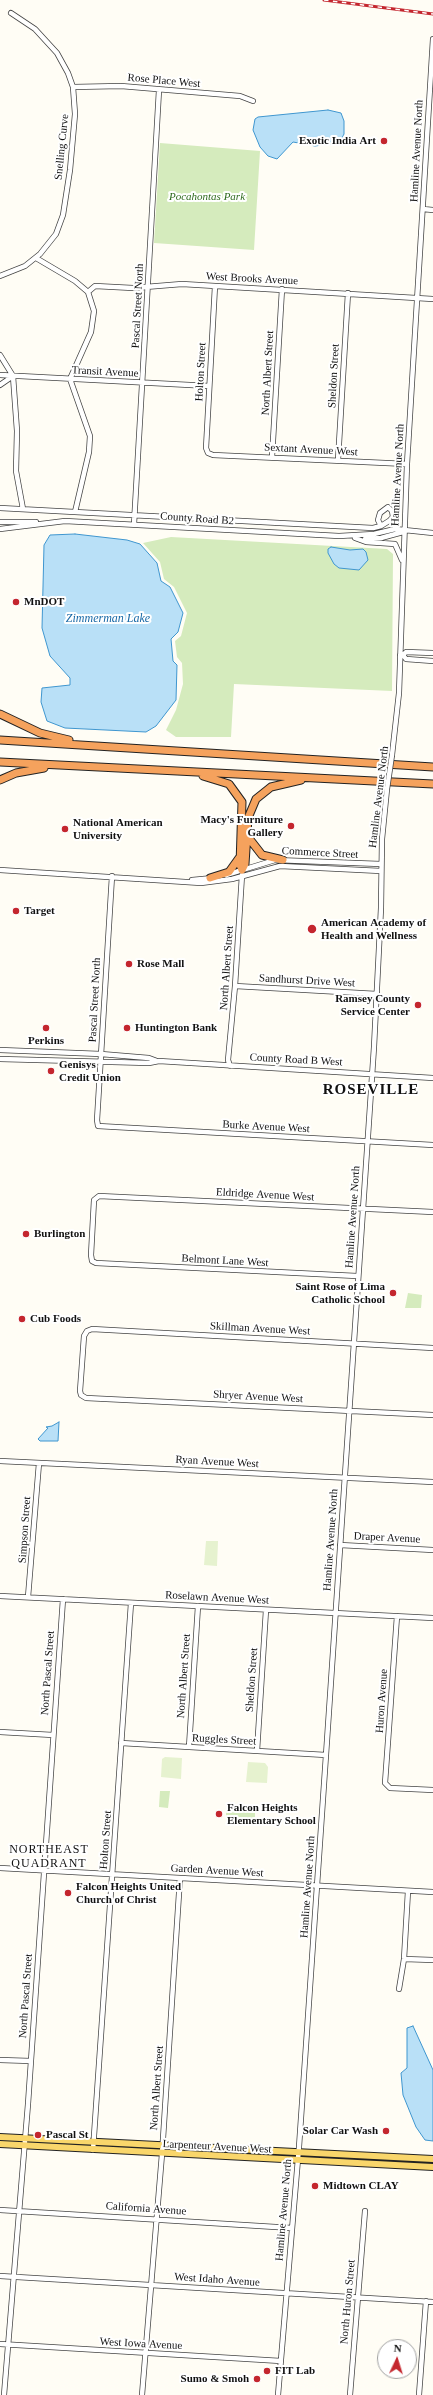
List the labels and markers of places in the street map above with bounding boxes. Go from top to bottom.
place label: Exotic India Art [299,134,376,148]
marker: Exotic India Art [379,136,389,146]
place label: MnDOT [24,595,64,609]
marker: MnDOT [11,597,21,607]
place label: Macy's Furniture Gallery [200,813,283,839]
place label: National American University [73,816,163,842]
marker: Macy's Furniture Gallery [286,821,296,831]
marker: National American University [60,824,70,834]
place label: Target [24,904,55,918]
marker: Target [11,906,21,916]
place label: American Academy of Health and Wellness [321,916,426,942]
marker: American Academy of Health and Wellness [306,923,318,935]
place label: Rose Mall [137,957,184,971]
marker: Rose Mall [124,959,134,969]
place label: Ramsey County Service Center [335,992,410,1018]
marker: Ramsey County Service Center [413,1000,423,1010]
place label: Huntington Bank [135,1021,217,1035]
marker: Perkins [41,1023,51,1033]
marker: Huntington Bank [122,1023,132,1033]
place label: Perkins [28,1034,64,1048]
place label: Genisys Credit Union [59,1058,121,1084]
marker: Genisys Credit Union [46,1066,56,1076]
place label: Burlington [34,1227,85,1241]
marker: Burlington [21,1229,31,1239]
place label: Saint Rose of Lima Catholic School [295,1280,385,1306]
marker: Saint Rose of Lima Catholic School [388,1288,398,1298]
place label: Cub Foods [30,1312,81,1326]
marker: Cub Foods [17,1314,27,1324]
place label: Falcon Heights Elementary School [227,1801,316,1827]
marker: Falcon Heights Elementary School [214,1809,224,1819]
place label: Falcon Heights United Church of Christ [76,1880,181,1906]
marker: Falcon Heights United Church of Christ [63,1888,73,1898]
place label: Solar Car Wash [303,2124,378,2138]
marker: Solar Car Wash [381,2126,391,2136]
place label: Pascal St [46,2128,88,2142]
marker: Pascal St [33,2130,43,2140]
place label: Midtown CLAY [323,2179,399,2193]
marker: Midtown CLAY [310,2181,320,2191]
place label: FIT Lab [275,2364,315,2378]
marker: FIT Lab [262,2366,272,2376]
place label: Sumo & Smoh [181,2372,249,2386]
marker: Sumo & Smoh [252,2374,262,2384]

